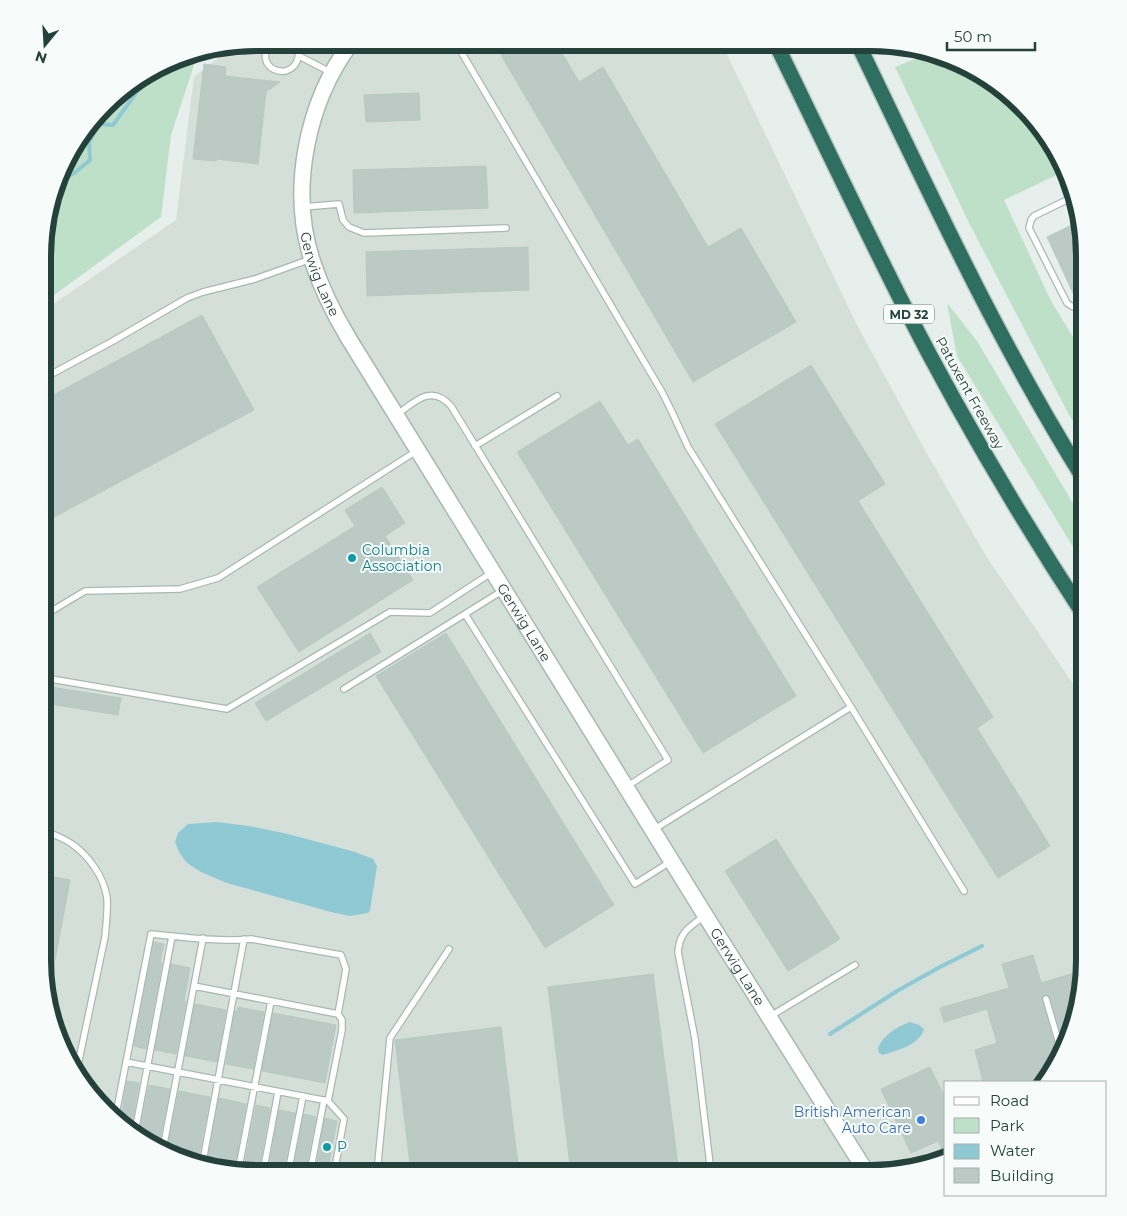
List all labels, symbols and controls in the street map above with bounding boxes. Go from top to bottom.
north arrow [20,20,70,70]
scale bar [947,20,1034,52]
text: 50 m [954,27,992,46]
text: N [33,47,49,68]
street label: Gerwig Lane [296,230,344,319]
road number: MD 32 [884,304,934,324]
street label: Patuxent Freeway [932,333,1009,453]
place label: Columbia Association [362,541,442,575]
marker: Columbia Association [346,552,358,564]
street label: Gerwig Lane [493,580,555,665]
street label: Gerwig Lane [706,924,769,1009]
legend [944,1081,1107,1196]
text: Road [990,1091,1029,1110]
place label: British American Auto Care [794,1103,911,1137]
marker: British American Auto Care [915,1114,927,1126]
text: Park [990,1116,1024,1135]
place label: P [337,1138,347,1156]
marker: P [321,1141,333,1153]
text: Water [990,1141,1036,1160]
text: Building [990,1166,1054,1185]

